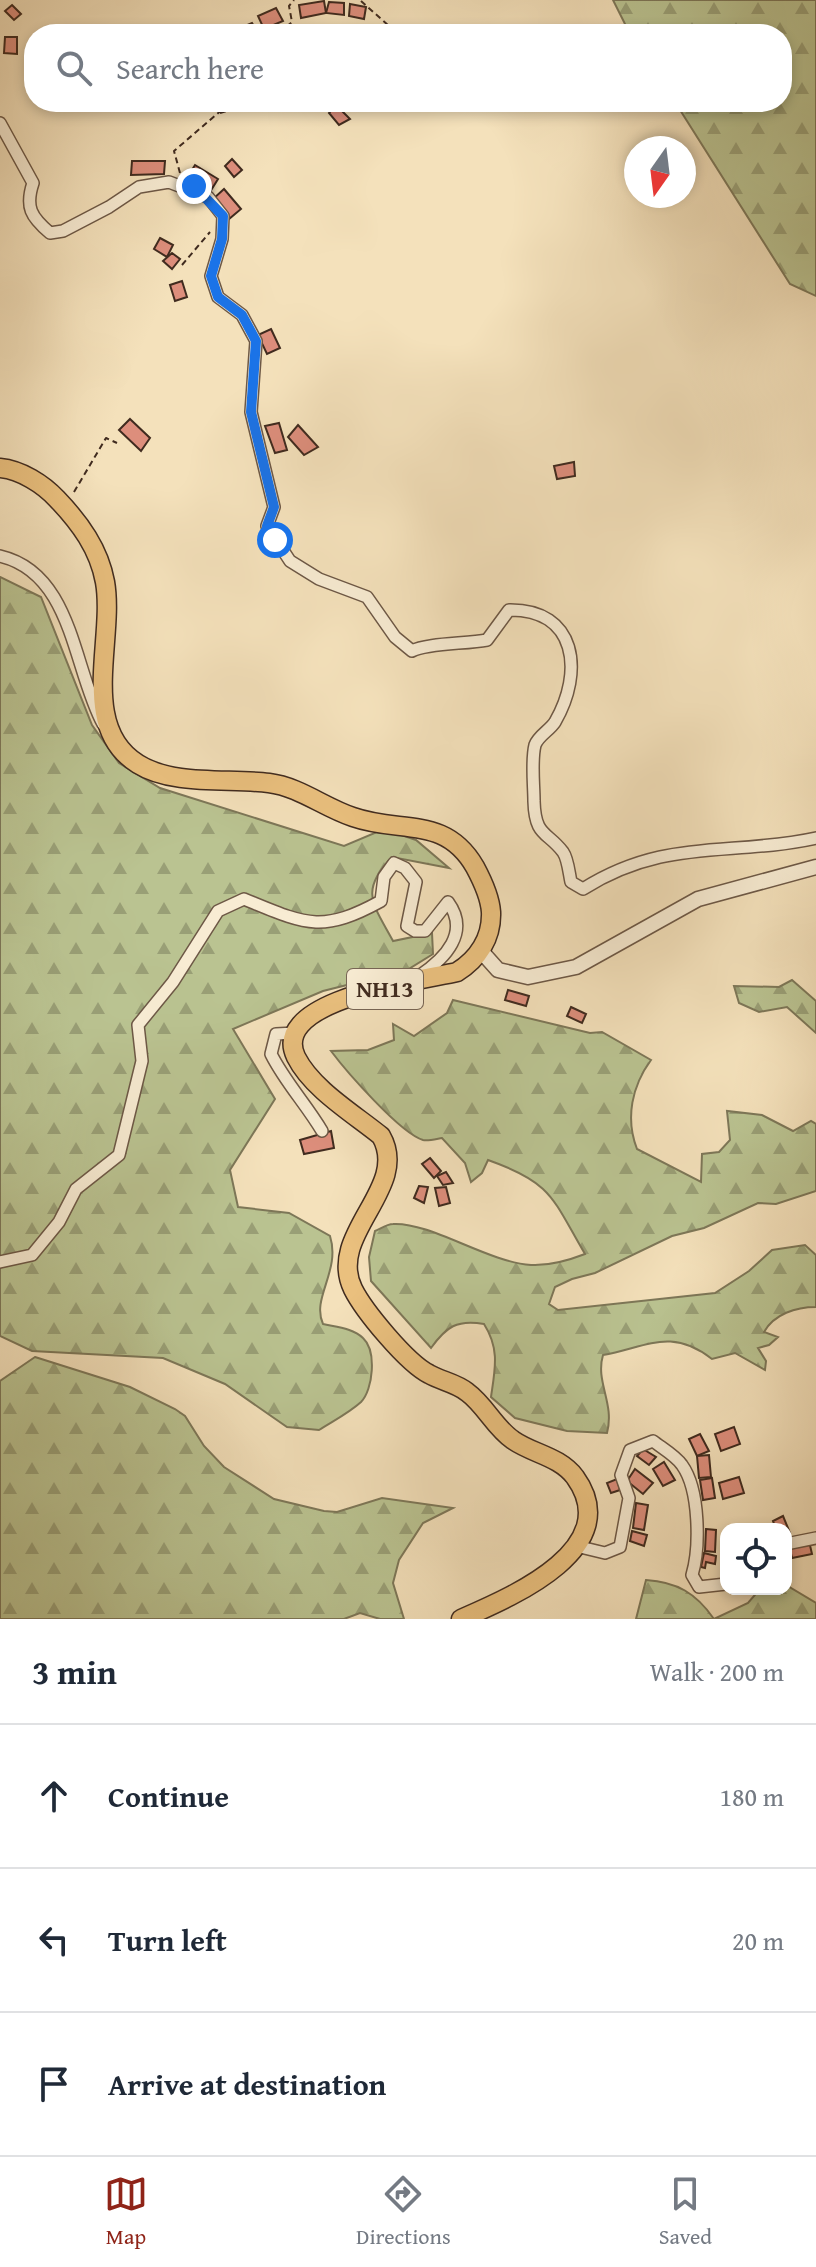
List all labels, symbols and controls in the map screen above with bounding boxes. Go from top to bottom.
search box [24,24,792,112]
icon: search [52,46,96,90]
text: Search here [116,46,264,90]
north arrow [624,136,696,208]
route end [176,168,212,204]
route start [257,522,293,558]
road number: NH13 [347,969,423,1009]
map controls [720,1523,792,1595]
button: locate [720,1523,792,1595]
text: 3 min [32,1647,117,1696]
text: Walk · 200 m [650,1652,784,1691]
icon: ahead [32,1774,76,1818]
text: Continue [108,1774,229,1818]
text: 180 m [719,1777,784,1816]
icon: left [32,1918,76,1962]
text: Turn left [108,1918,227,1962]
text: 20 m [732,1921,784,1960]
icon: arrive [32,2062,76,2106]
text: Arrive at destination [108,2062,386,2106]
tab: Map [104,2172,148,2252]
tab: Directions [356,2172,451,2252]
tab: Saved [659,2172,712,2252]

